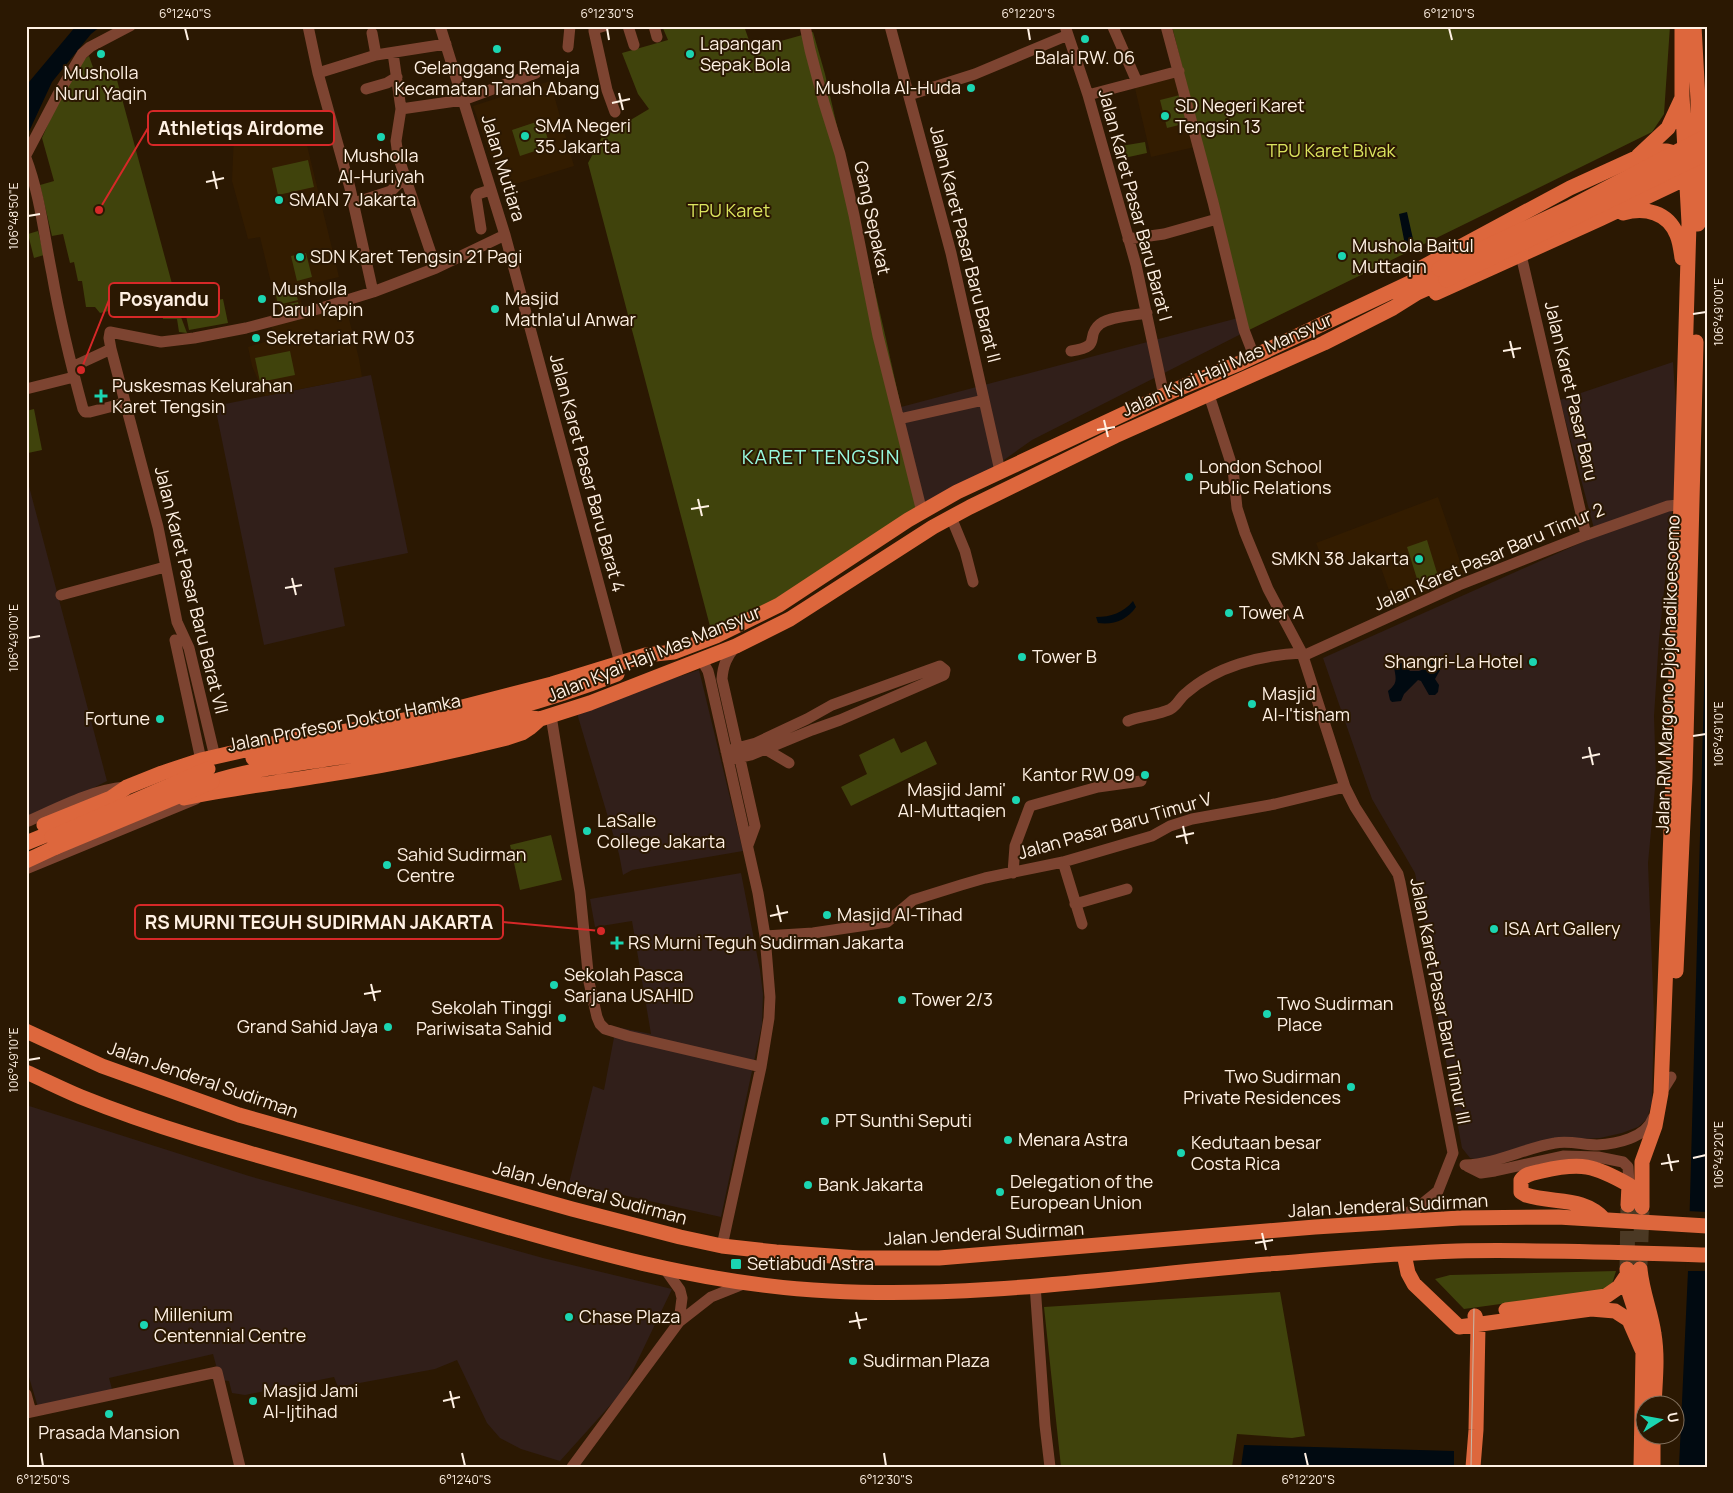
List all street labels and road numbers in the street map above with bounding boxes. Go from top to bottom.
street label: Jalan Karet Pasar Baru Barat I [1093,86,1179,323]
street label: Jalan Mutiara [476,112,532,224]
street label: Jalan Karet Pasar Baru Barat II [925,123,1007,365]
street label: Gang Sepakat [849,159,897,277]
street label: Jalan Karet Pasar Baru [1540,299,1604,483]
street label: Jalan Kyai Haji Mas Mansyur [1118,307,1336,421]
street label: Jalan Karet Pasar Baru Barat 4 [545,351,631,594]
street label: Jalan Karet Pasar Baru Barat VII [150,464,234,716]
street label: Jalan Karet Pasar Baru Timur 2 [1370,497,1608,616]
street label: Jalan RM Margono Djojohadikoesoemo [1649,514,1685,834]
street label: Jalan Kyai Haji Mas Mansyur [543,599,764,707]
street label: Jalan Profesor Doktor Hamka [225,688,462,756]
street label: Jalan Pasar Baru Timur V [1015,786,1215,864]
street label: Jalan Karet Pasar Baru Timur III [1405,876,1477,1126]
street label: Jalan Jenderal Sudirman [105,1035,302,1123]
street label: Jalan Jenderal Sudirman [490,1155,690,1230]
street label: Jalan Jenderal Sudirman [1287,1188,1489,1222]
street label: Jalan Jenderal Sudirman [883,1216,1085,1250]

